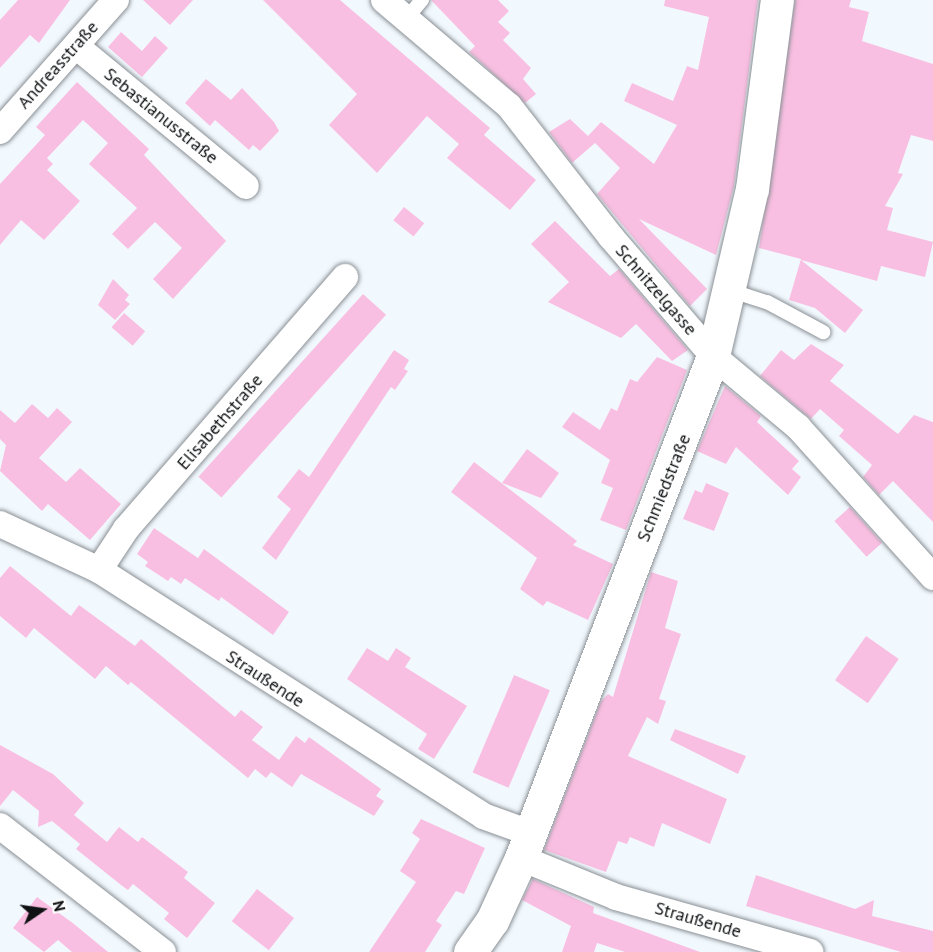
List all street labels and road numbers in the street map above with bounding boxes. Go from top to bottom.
street label: Andreasstraße [13,17,103,113]
street label: Sebastianusstraße [100,63,222,169]
street label: Schnitzelgasse [611,240,701,340]
street label: Elisabethstraße [173,370,267,474]
street label: Schmiedstraße [633,431,695,545]
street label: Straußende [222,646,308,712]
street label: Straußende [652,897,744,943]

